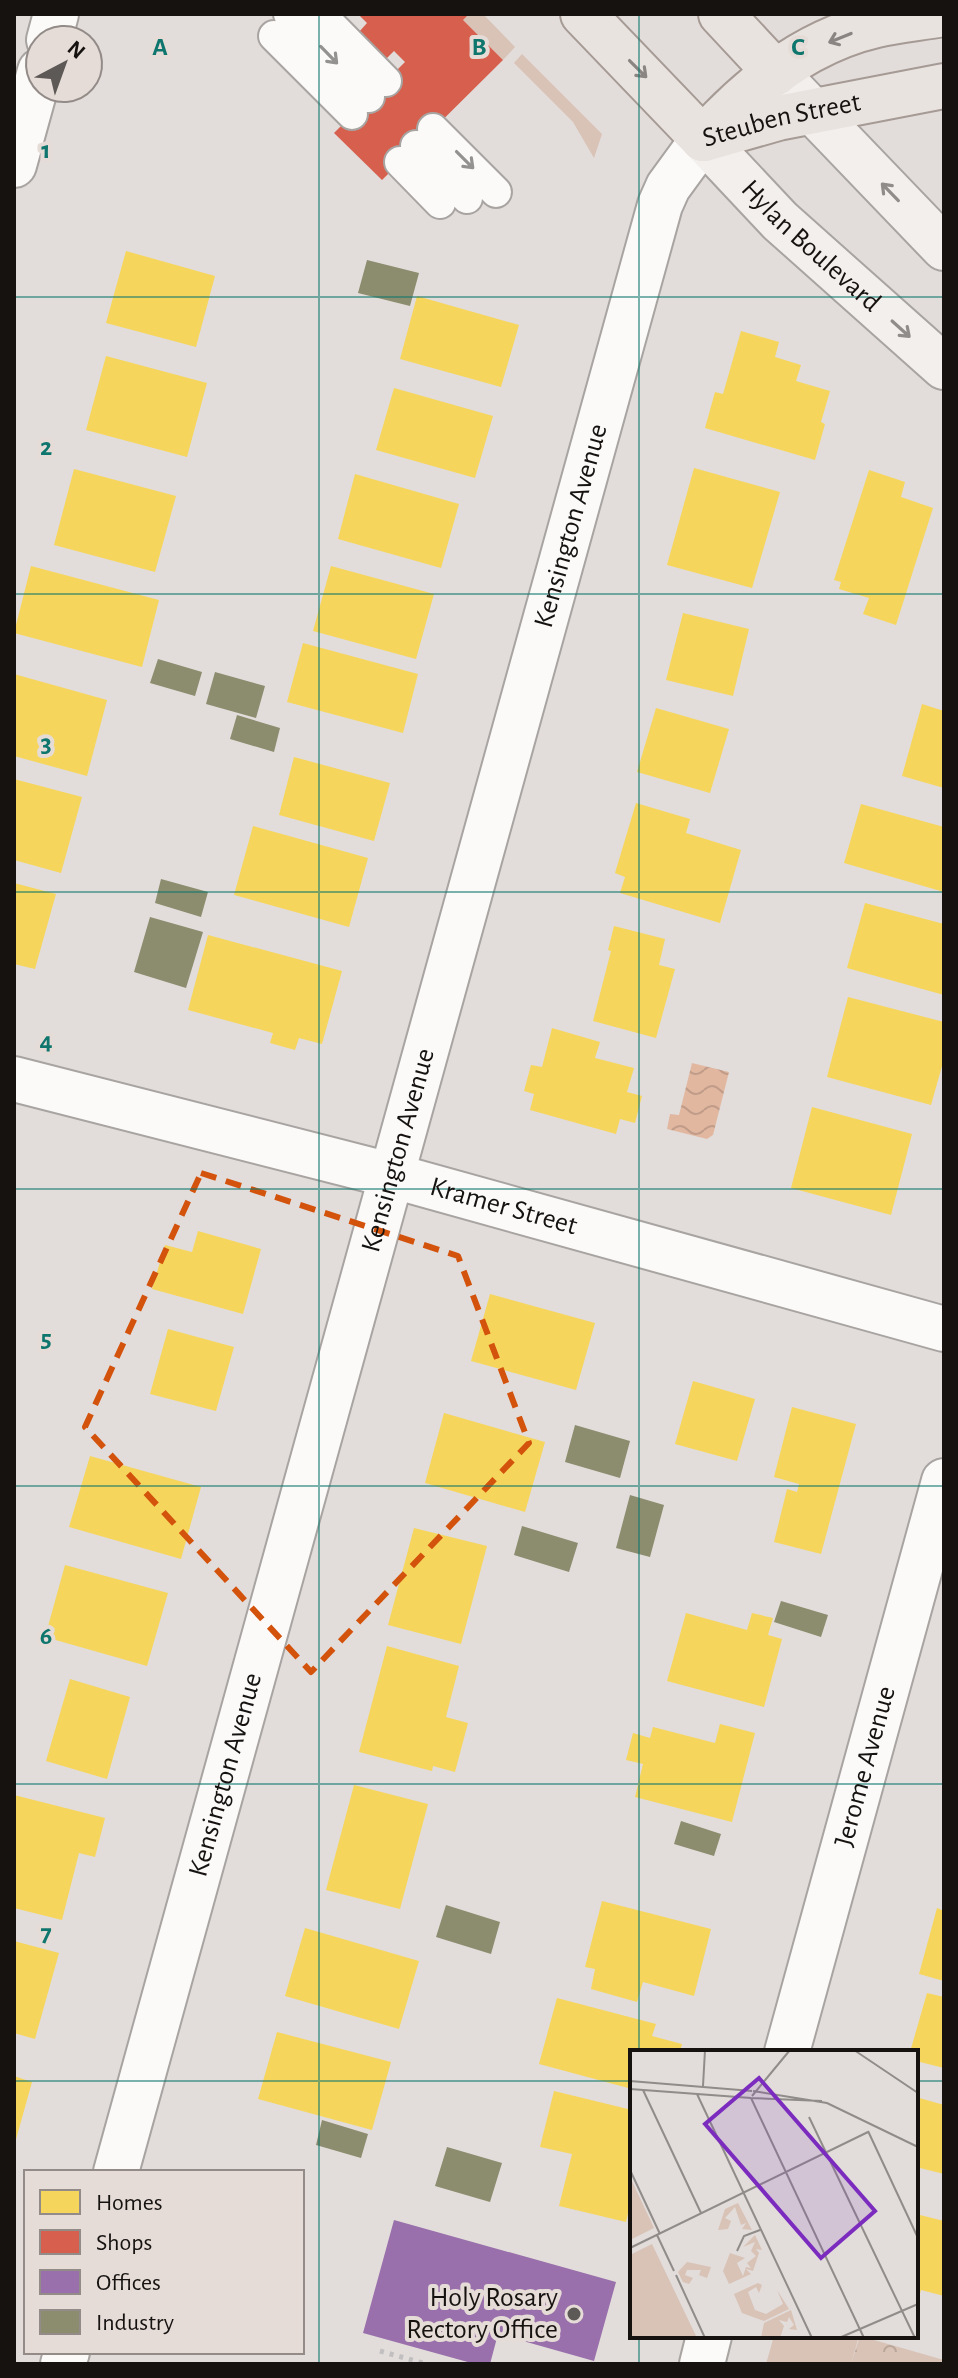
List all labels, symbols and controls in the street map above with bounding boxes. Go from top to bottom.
north arrow [24,24,104,104]
one-way arrow [828,31,853,46]
text: A [152,34,168,60]
text: B [471,34,487,60]
text: C [791,34,805,60]
text: N [63,36,89,63]
one-way arrow [319,45,338,65]
one-way arrow [628,59,647,78]
street label: Steuben Street [700,88,863,153]
text: 1 [41,137,51,163]
one-way arrow [455,151,475,170]
street label: Hylan Boulevard [736,175,886,317]
one-way arrow [881,183,899,203]
one-way arrow [890,320,910,338]
street label: Kensington Avenue [530,421,613,631]
text: 2 [40,434,52,460]
text: 3 [40,731,52,757]
text: 4 [39,1028,53,1054]
street label: Kensington Avenue [357,1045,440,1255]
street label: Kramer Street [427,1173,580,1240]
text: 5 [40,1326,52,1352]
text: 6 [40,1623,52,1649]
street label: Kensington Avenue [184,1670,267,1880]
street label: Jerome Avenue [830,1683,901,1850]
text: 7 [40,1920,52,1946]
inset map [630,2050,918,2338]
legend [24,2170,304,2354]
text: Homes [96,2191,163,2215]
text: Shops [96,2231,152,2255]
text: Offices [96,2271,161,2295]
place label: Holy Rosary Rectory Office [406,2284,558,2344]
marker: Holy Rosary Rectory Office [565,2305,583,2323]
text: Industry [96,2311,174,2335]

